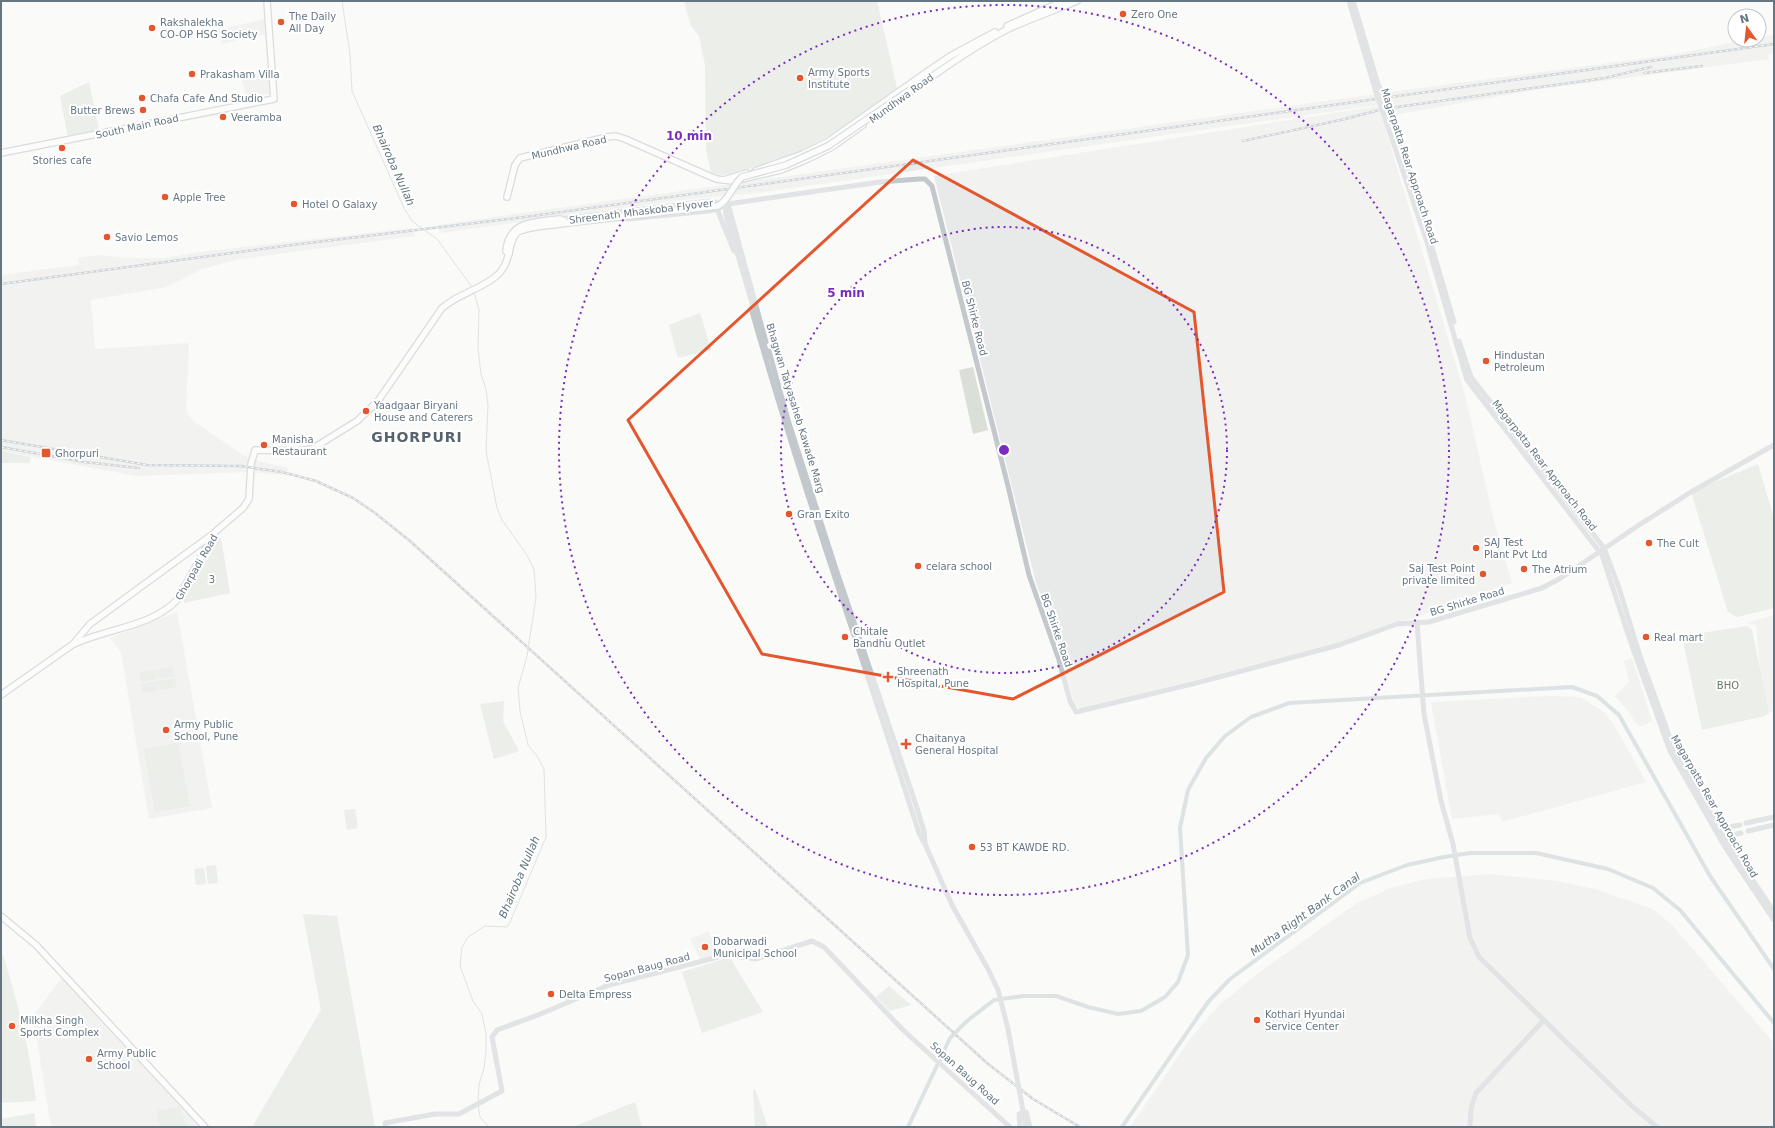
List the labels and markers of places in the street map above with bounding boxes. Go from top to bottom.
marker: Zero One [1118,9,1128,19]
place label: Zero One [1131,9,1178,20]
place label: The Daily All Day [288,11,336,34]
place label: Rakshalekha CO-OP HSG Society [160,17,258,40]
marker: The Daily All Day [276,17,286,27]
marker: Rakshalekha CO-OP HSG Society [147,23,157,33]
place label: Army Sports Institute [808,67,870,90]
marker: Prakasham Villa [187,69,197,79]
place label: Prakasham Villa [200,69,280,80]
marker: Army Sports Institute [795,73,805,83]
marker: Chafa Cafe And Studio [137,93,147,103]
place label: Chafa Cafe And Studio [150,93,263,104]
place label: Butter Brews [70,105,135,116]
marker: Butter Brews [138,105,148,115]
marker: Veeramba [218,112,228,122]
place label: Veeramba [231,112,282,123]
marker: Stories cafe [57,143,67,153]
place label: Stories cafe [32,155,92,166]
marker: Apple Tree [160,192,170,202]
place label: Apple Tree [173,192,225,203]
marker: Hotel O Galaxy [289,199,299,209]
place label: Hotel O Galaxy [302,199,377,210]
marker: Savio Lemos [102,232,112,242]
place label: Savio Lemos [115,232,178,243]
place label: Hindustan Petroleum [1494,350,1545,373]
marker: Hindustan Petroleum [1481,356,1491,366]
place label: Yaadgaar Biryani House and Caterers [373,400,473,423]
marker: Yaadgaar Biryani House and Caterers [361,406,371,416]
place label: Manisha Restaurant [272,434,327,457]
marker: Manisha Restaurant [259,440,269,450]
centre of rings [997,443,1011,457]
marker: Ghorpuri [40,447,52,459]
place label: Ghorpuri [55,448,99,459]
marker: Gran Exito [784,509,794,519]
place label: Gran Exito [797,509,850,520]
place label: SAJ Test Plant Pvt Ltd [1484,537,1547,560]
marker: The Cult [1644,538,1654,548]
place label: The Cult [1656,538,1699,549]
marker: SAJ Test Plant Pvt Ltd [1471,543,1481,553]
marker: celara school [913,561,923,571]
place label: celara school [926,561,992,572]
place label: Saj Test Point private limited [1402,563,1475,586]
marker: The Atrium [1519,564,1529,574]
place label: The Atrium [1531,564,1587,575]
marker: Saj Test Point private limited [1478,569,1488,579]
place label: Chitale Bandhu Outlet [853,626,926,649]
marker: Chitale Bandhu Outlet [840,632,850,642]
marker: Real mart [1641,632,1651,642]
place label: Real mart [1654,632,1703,643]
place label: Shreenath Hospital, Pune [897,666,969,689]
marker: Shreenath Hospital, Pune [882,671,894,683]
place label: Army Public School, Pune [174,719,238,742]
marker: Army Public School, Pune [161,725,171,735]
place label: Chaitanya General Hospital [915,733,998,756]
marker: Chaitanya General Hospital [900,738,912,750]
marker: 53 BT KAWDE RD. [967,842,977,852]
place label: 53 BT KAWDE RD. [980,842,1070,853]
place label: Dobarwadi Municipal School [713,936,797,959]
marker: Dobarwadi Municipal School [700,942,710,952]
marker: Delta Empress [546,989,556,999]
place label: Delta Empress [559,989,632,1000]
place label: Kothari Hyundai Service Center [1265,1009,1345,1032]
place label: Milkha Singh Sports Complex [20,1015,99,1038]
marker: Kothari Hyundai Service Center [1252,1015,1262,1025]
marker: Milkha Singh Sports Complex [7,1021,17,1031]
place label: Army Public School [97,1048,156,1071]
marker: Army Public School [84,1054,94,1064]

